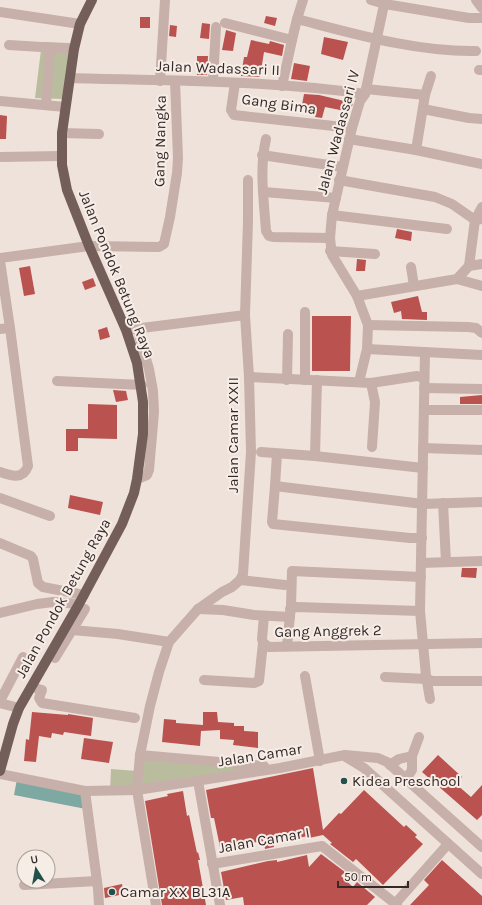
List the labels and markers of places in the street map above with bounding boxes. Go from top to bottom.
place label: Kidea Preschool [352,772,461,790]
marker: Kidea Preschool [339,776,349,786]
place label: Camar XX BL31A [120,883,231,901]
marker: Camar XX BL31A [107,887,117,897]

